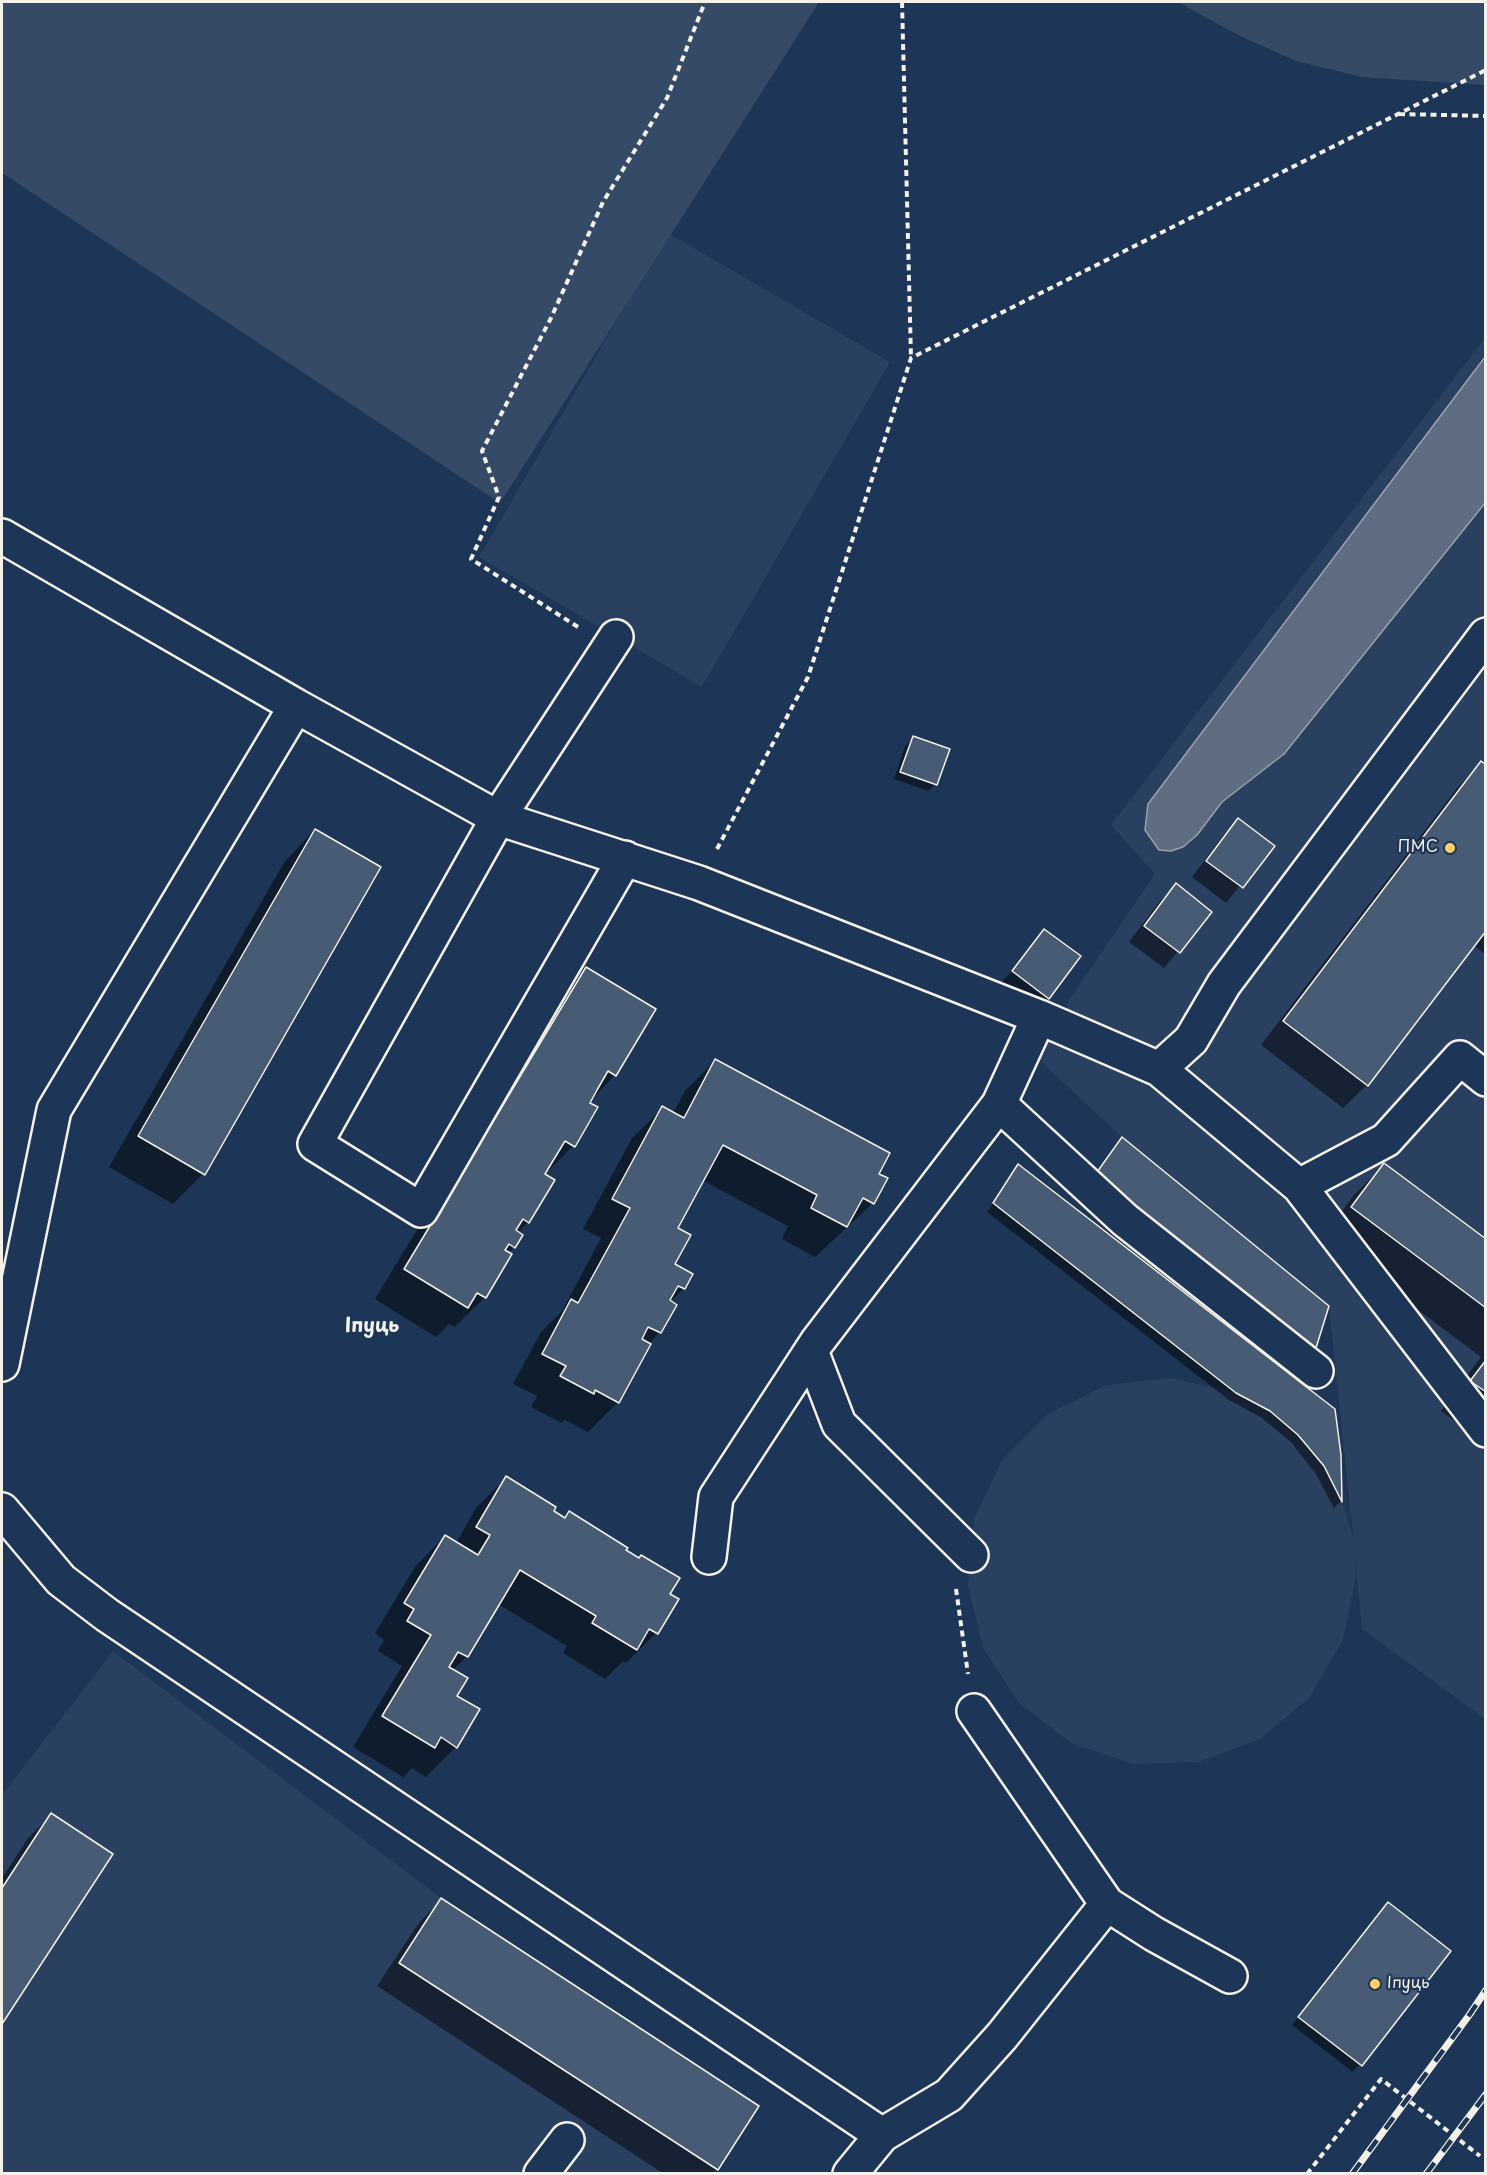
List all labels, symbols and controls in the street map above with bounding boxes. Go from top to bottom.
place label: ПМС [1398,838,1438,858]
marker: ПМС [1443,841,1457,855]
district label: Іпуць [345,1314,399,1338]
place label: Іпуць [1387,1974,1429,1994]
marker: Іпуць [1368,1977,1382,1991]

